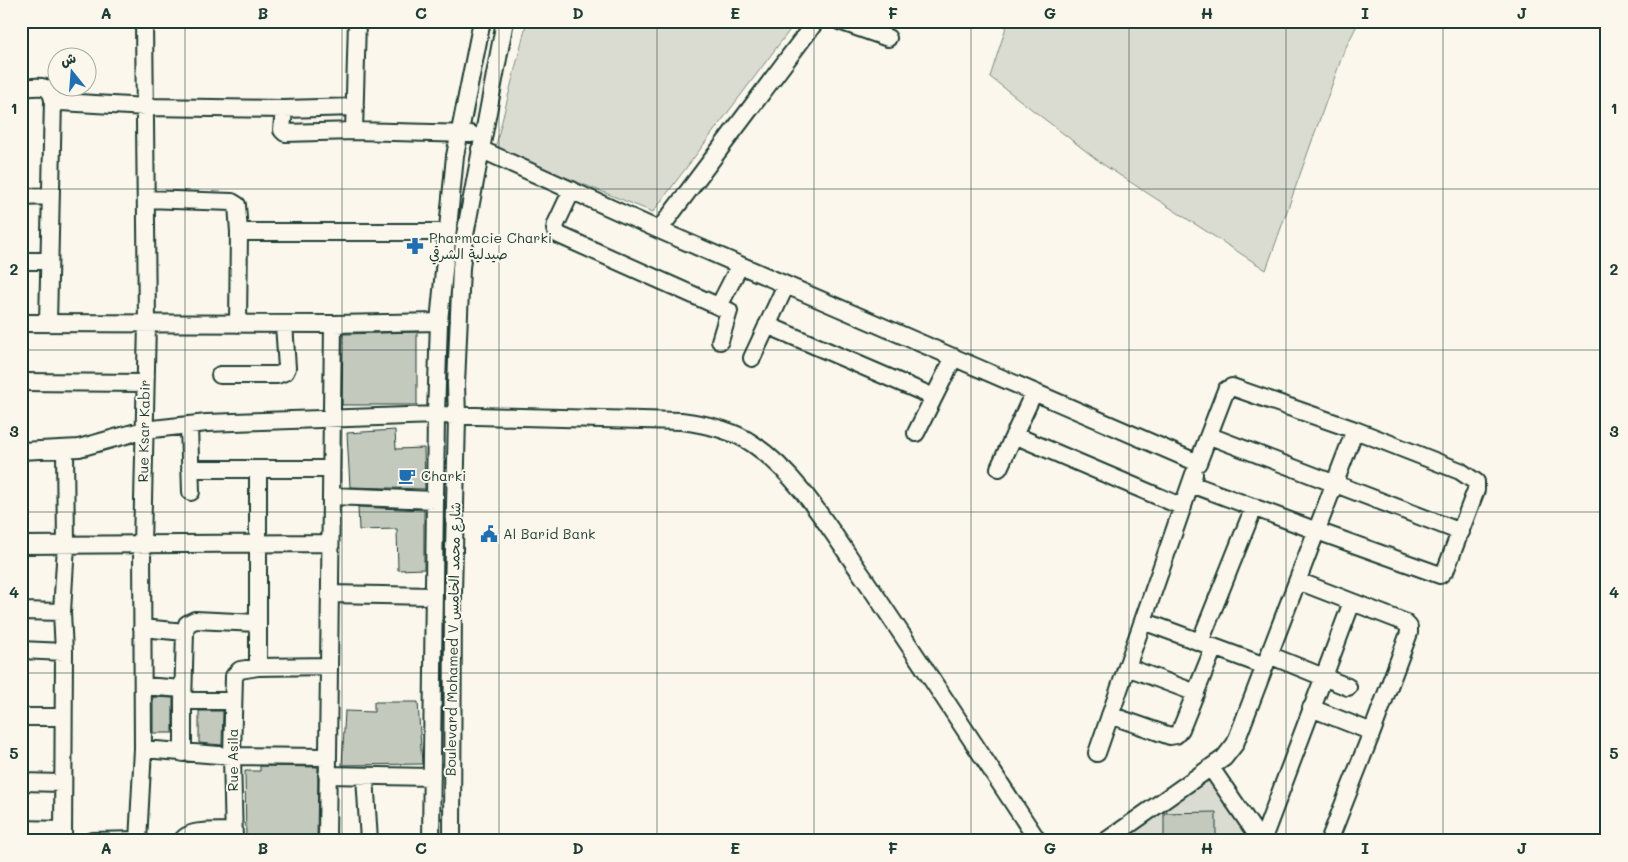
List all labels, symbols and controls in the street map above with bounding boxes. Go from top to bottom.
text: A [100,2,112,23]
text: B [258,2,268,23]
text: C [415,2,427,23]
text: D [572,2,584,23]
text: E [730,2,740,23]
text: F [888,2,898,23]
text: G [1044,2,1056,23]
text: H [1201,2,1213,23]
text: I [1361,2,1369,23]
text: J [1517,2,1527,23]
north arrow [48,48,98,98]
text: ش [58,48,78,70]
text: 1 [10,97,18,118]
text: 1 [1610,97,1618,118]
place label: Pharmacie Charki صيدلية الشرقي [429,228,552,265]
pharmacy icon: Pharmacie Charki صيدلية الشرقي [405,236,425,256]
text: 2 [10,258,19,279]
text: 2 [1610,258,1619,279]
street label: Rue Ksar Kabir [133,379,154,483]
text: 3 [9,420,19,441]
text: 3 [1609,420,1619,441]
cafe icon: Charki [397,466,417,486]
place label: Charki [421,466,466,485]
street label: Boulevard Mohamed V شارع محمد الخامس [441,502,465,776]
public building icon: Al Barid Bank [479,524,499,544]
place label: Al Barid Bank [503,524,595,543]
text: 4 [9,581,19,602]
text: 4 [1609,581,1619,602]
street label: Rue Asila [223,729,242,791]
text: 5 [9,742,19,763]
text: 5 [1609,742,1619,763]
text: A [100,837,112,858]
text: B [258,837,268,858]
text: C [415,837,427,858]
text: D [572,837,584,858]
text: E [730,837,740,858]
text: F [888,837,898,858]
text: G [1044,837,1056,858]
text: H [1201,837,1213,858]
text: I [1361,837,1369,858]
text: J [1517,837,1527,858]

